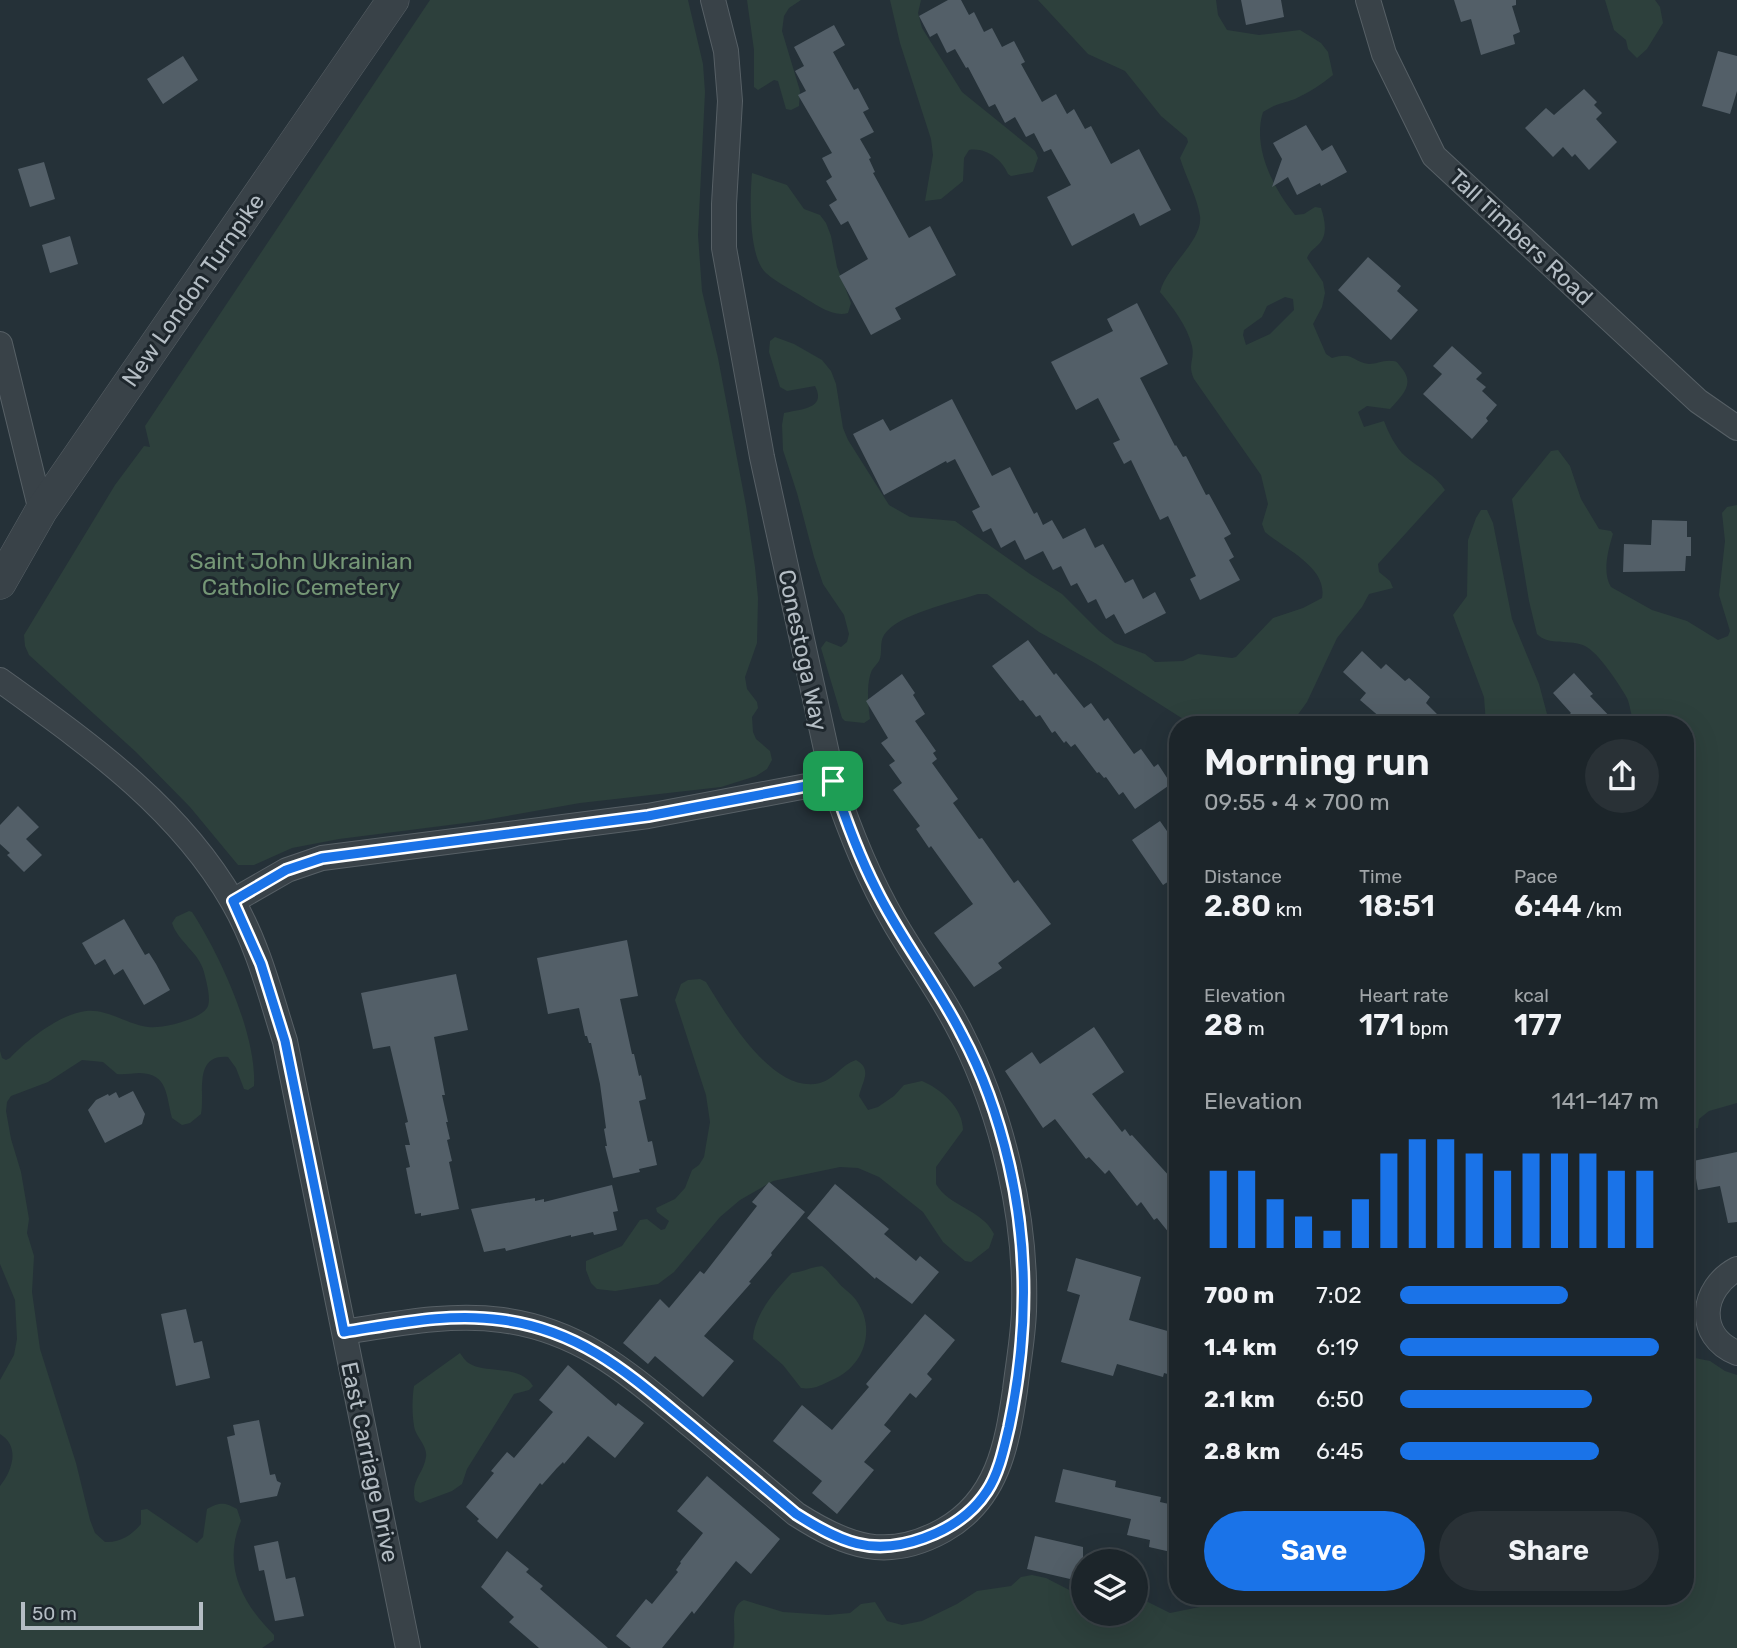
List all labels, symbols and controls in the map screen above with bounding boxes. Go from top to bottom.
street label: Tall Timbers Road [1443,163,1599,311]
street label: New London Turnpike [116,188,270,392]
park label: Saint John Ukrainian Catholic Cemetery [189,547,413,601]
street label: Conestoga Way [772,567,834,733]
text: Morning run [1204,739,1430,785]
button: share [1585,739,1659,813]
pin [803,751,863,811]
icon: arrive [814,762,852,800]
text: 09:55 · 4 × 700 m [1204,788,1390,816]
text: Distance [1204,865,1282,888]
text: Time [1359,865,1402,888]
text: Pace [1514,865,1558,888]
text: 2.80 [1204,888,1271,924]
text: 18:51 [1359,888,1435,924]
text: 6:44 [1514,888,1582,924]
text: km [1271,898,1303,921]
text: /km [1582,898,1622,921]
text: Elevation [1204,984,1285,1007]
text: Heart rate [1359,984,1449,1007]
text: kcal [1514,984,1549,1007]
text: 28 [1204,1007,1243,1043]
text: 171 [1359,1007,1404,1043]
text: 177 [1514,1007,1562,1043]
text: m [1243,1017,1265,1040]
text: bpm [1404,1017,1449,1040]
text: Elevation [1204,1087,1303,1115]
text: 141–147 m [1552,1087,1659,1115]
text: 700 m [1204,1281,1274,1309]
text: 7:02 [1316,1281,1362,1309]
text: 1.4 km [1204,1333,1277,1361]
text: 6:19 [1316,1333,1359,1361]
street label: East Carriage Drive [335,1359,405,1565]
text: 2.1 km [1204,1385,1275,1413]
text: 6:50 [1316,1385,1364,1413]
text: 2.8 km [1204,1437,1280,1465]
text: 6:45 [1316,1437,1364,1465]
button: Save [1204,1511,1425,1591]
button: Share [1439,1511,1659,1591]
map controls [1071,1549,1148,1626]
button: layers [1071,1549,1148,1626]
scale bar [21,1599,203,1631]
text: 50 m [32,1602,77,1625]

